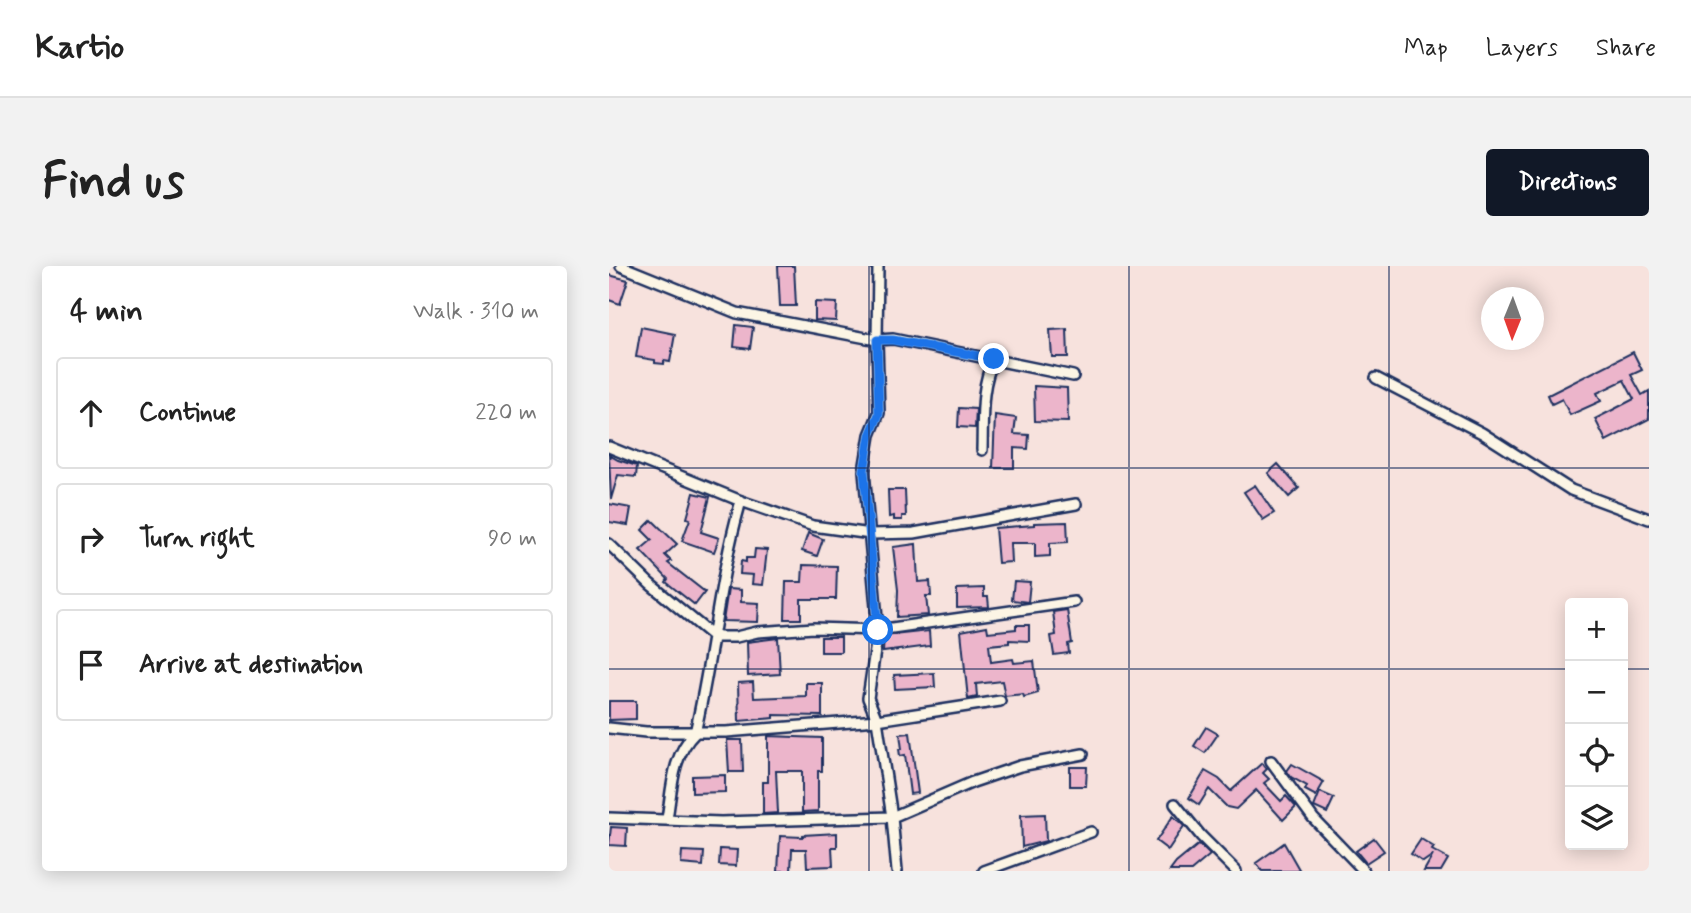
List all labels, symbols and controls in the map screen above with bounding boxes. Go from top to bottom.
text: Kartio [35,26,124,70]
text: Map [1404,33,1448,64]
text: Layers [1486,33,1558,64]
text: Share [1596,33,1656,64]
button: Directions [1486,149,1649,216]
text: Find us [42,150,185,215]
north arrow [1481,287,1544,350]
text: 4 min [70,292,143,331]
text: Walk · 310 m [413,297,539,327]
route end [978,343,1009,374]
icon: ahead [72,394,110,432]
text: Continue [139,396,236,430]
text: 220 m [475,398,537,428]
icon: right [72,520,110,558]
text: Turn right [139,522,255,556]
text: 90 m [488,524,537,554]
map controls [1565,598,1628,850]
button: + [1565,598,1628,661]
route start [862,614,893,645]
icon: arrive [72,646,110,684]
text: Arrive at destination [139,648,363,682]
button: − [1565,661,1628,724]
button: locate [1565,724,1628,787]
button: layers [1565,787,1628,850]

